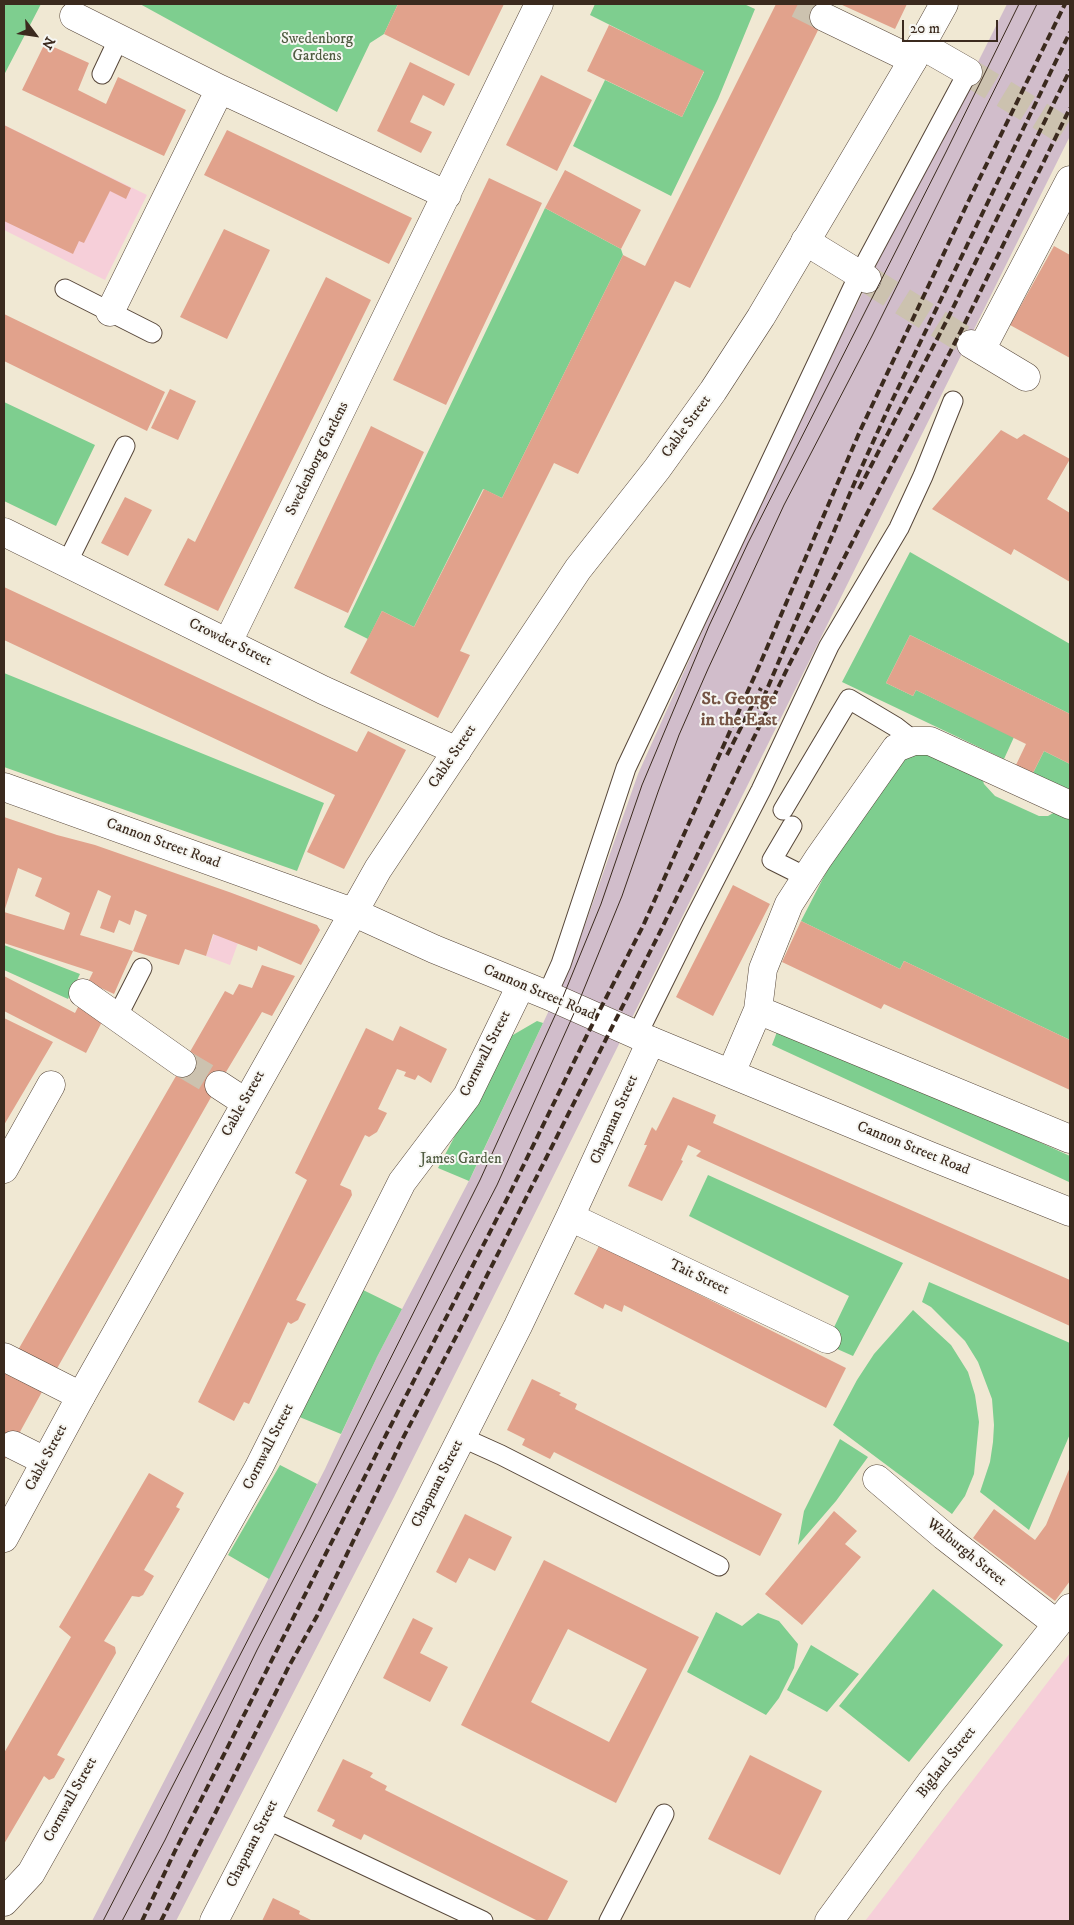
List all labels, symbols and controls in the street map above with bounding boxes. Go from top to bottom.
north arrow [10,10,60,60]
scale bar [904,10,1000,42]
text: 20 m [910,19,940,38]
park label: Swedenborg Gardens [281,31,353,66]
text: N [37,33,59,52]
street label: Cable Street [658,392,716,462]
street label: Swedenborg Gardens [283,399,353,519]
street label: Crowder Street [185,615,275,671]
district label: St. George in the East [701,689,777,732]
street label: Cable Street [425,722,481,792]
street label: Cannon Street Road [104,815,222,873]
street label: Cannon Street Road [480,961,598,1025]
street label: Cornwall Street [457,1008,515,1100]
street label: Cable Street [219,1068,269,1140]
street label: Chapman Street [587,1073,643,1167]
street label: Cannon Street Road [854,1118,972,1180]
park label: James Garden [420,1151,502,1169]
street label: Tait Street [666,1256,732,1300]
street label: Cornwall Street [240,1401,298,1493]
street label: Cable Street [22,1422,72,1494]
street label: Chapman Street [408,1437,468,1531]
street label: Walburgh Street [922,1515,1010,1591]
street label: Bigland Street [914,1724,980,1802]
street label: Cornwall Street [40,1754,102,1846]
street label: Chapman Street [223,1797,283,1891]

